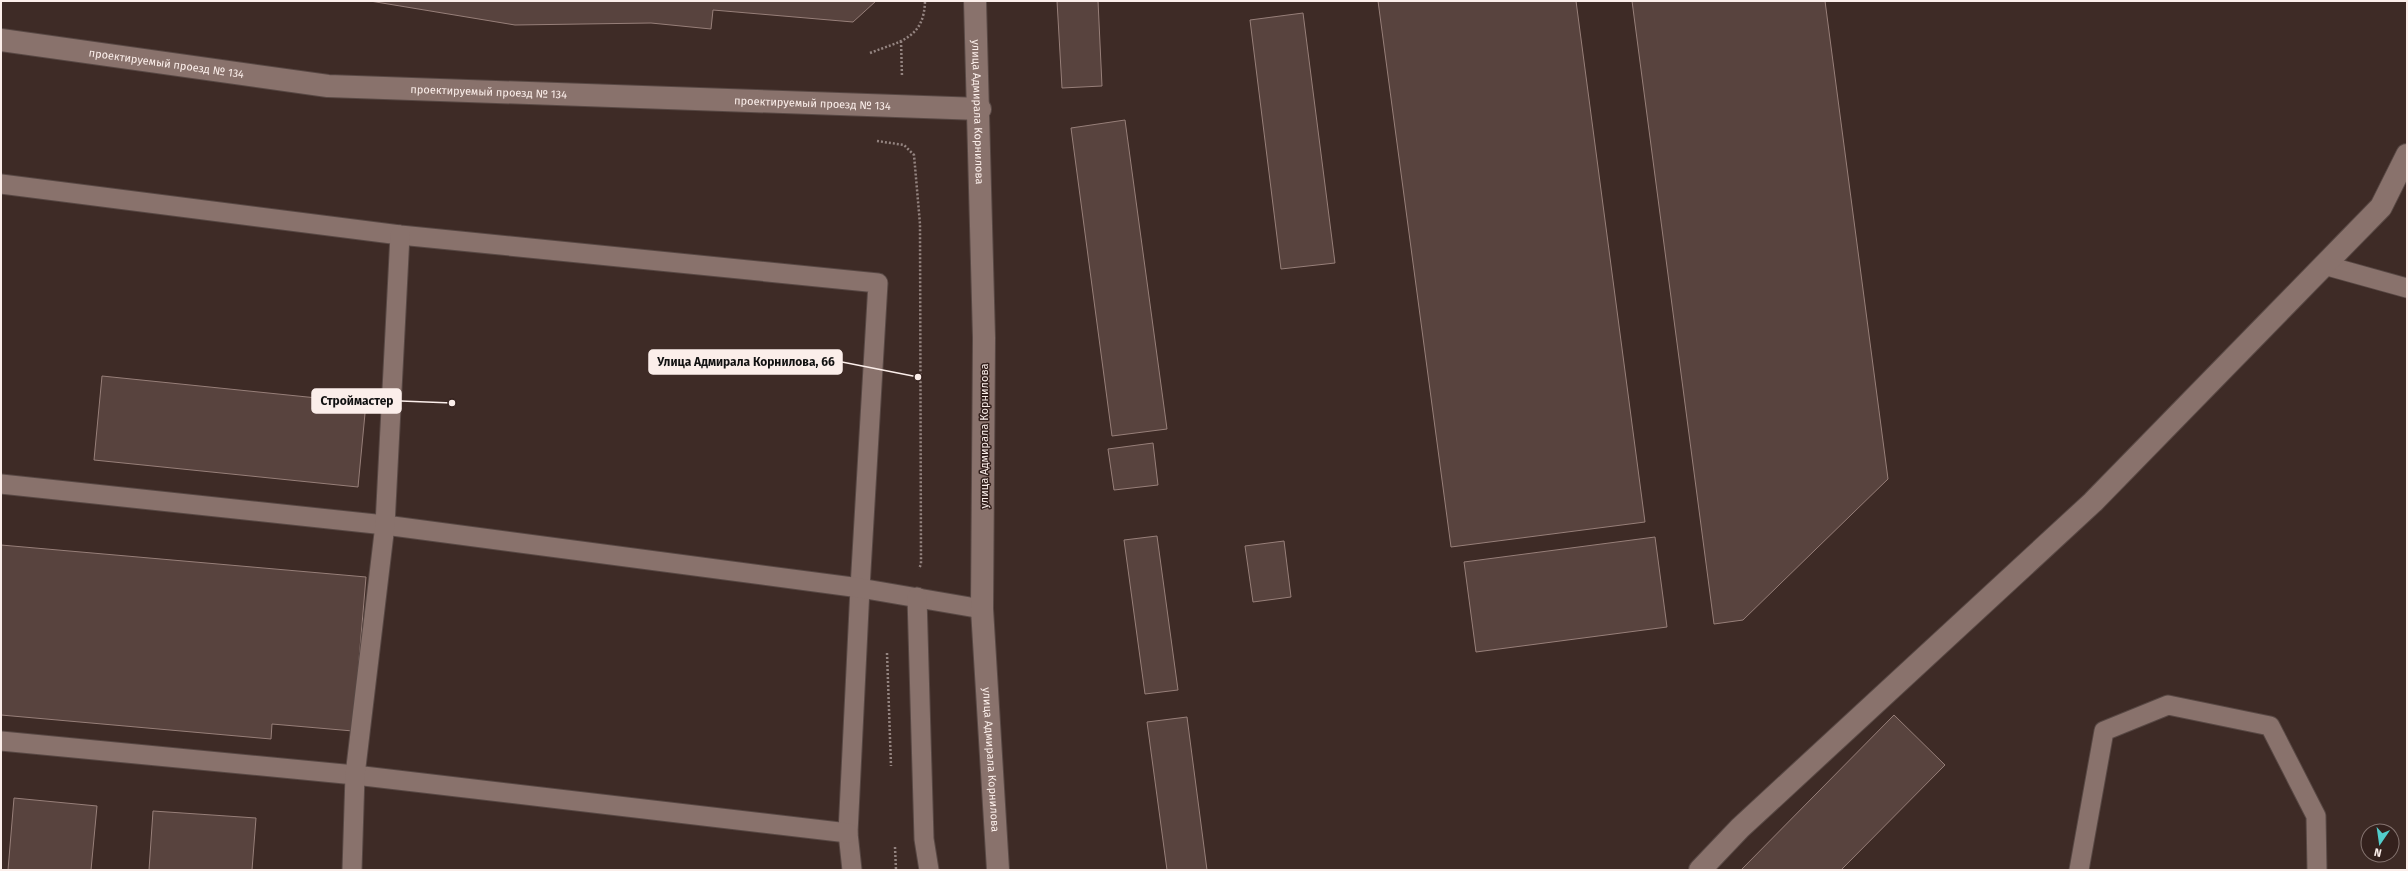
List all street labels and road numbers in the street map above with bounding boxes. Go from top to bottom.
street label: улица Адмирала Корнилова [970,39,986,185]
street label: проектируемый проезд № 134 [88,46,245,81]
street label: проектируемый проезд № 134 [410,82,567,101]
street label: проектируемый проезд № 134 [734,94,891,112]
street label: улица Адмирала Корнилова [978,364,991,508]
street label: улица Адмирала Корнилова [980,687,1002,832]

